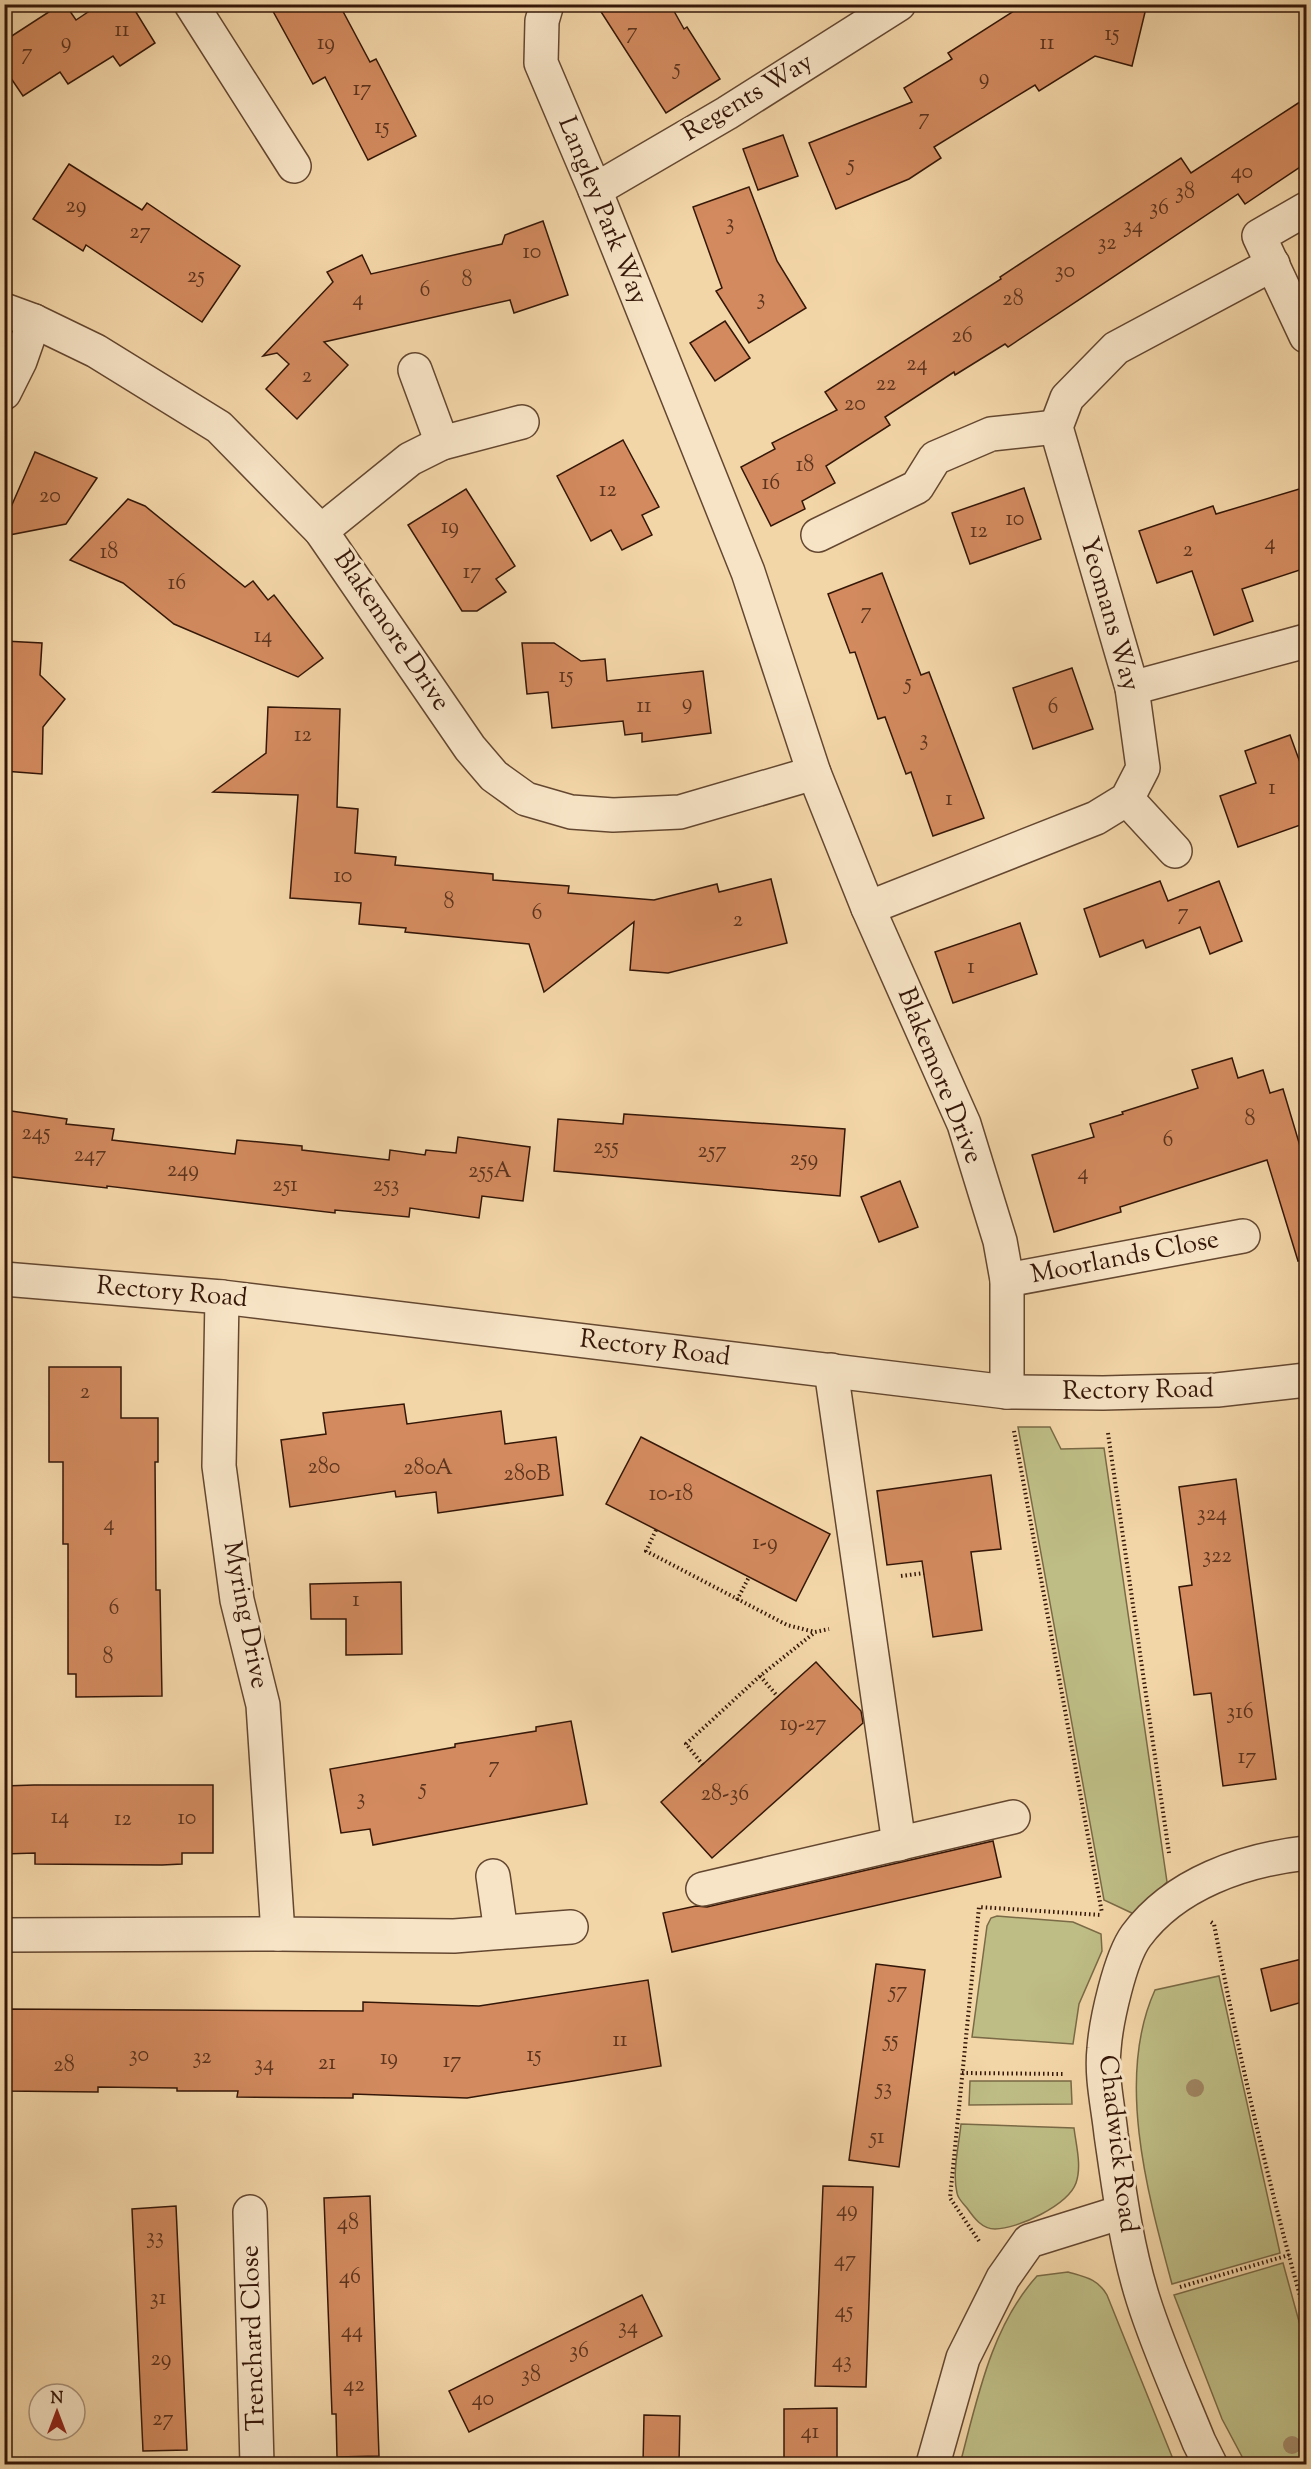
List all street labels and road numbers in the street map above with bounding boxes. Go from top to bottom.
street label: Regents Way [676,44,820,152]
street label: Langley Park Way [547,111,657,311]
street label: Yeomans Way [1069,533,1149,695]
street label: Blakemore Drive [323,543,459,719]
street label: Blakemore Drive [887,983,991,1169]
street label: Moorlands Close [1028,1222,1222,1294]
street label: Rectory Road [95,1268,249,1318]
street label: Rectory Road [578,1321,733,1377]
street label: Rectory Road [1062,1371,1214,1411]
street label: Myring Drive [213,1538,277,1692]
street label: Chadwick Road [1088,2053,1146,2235]
street label: Trenchard Close [232,2244,276,2432]

